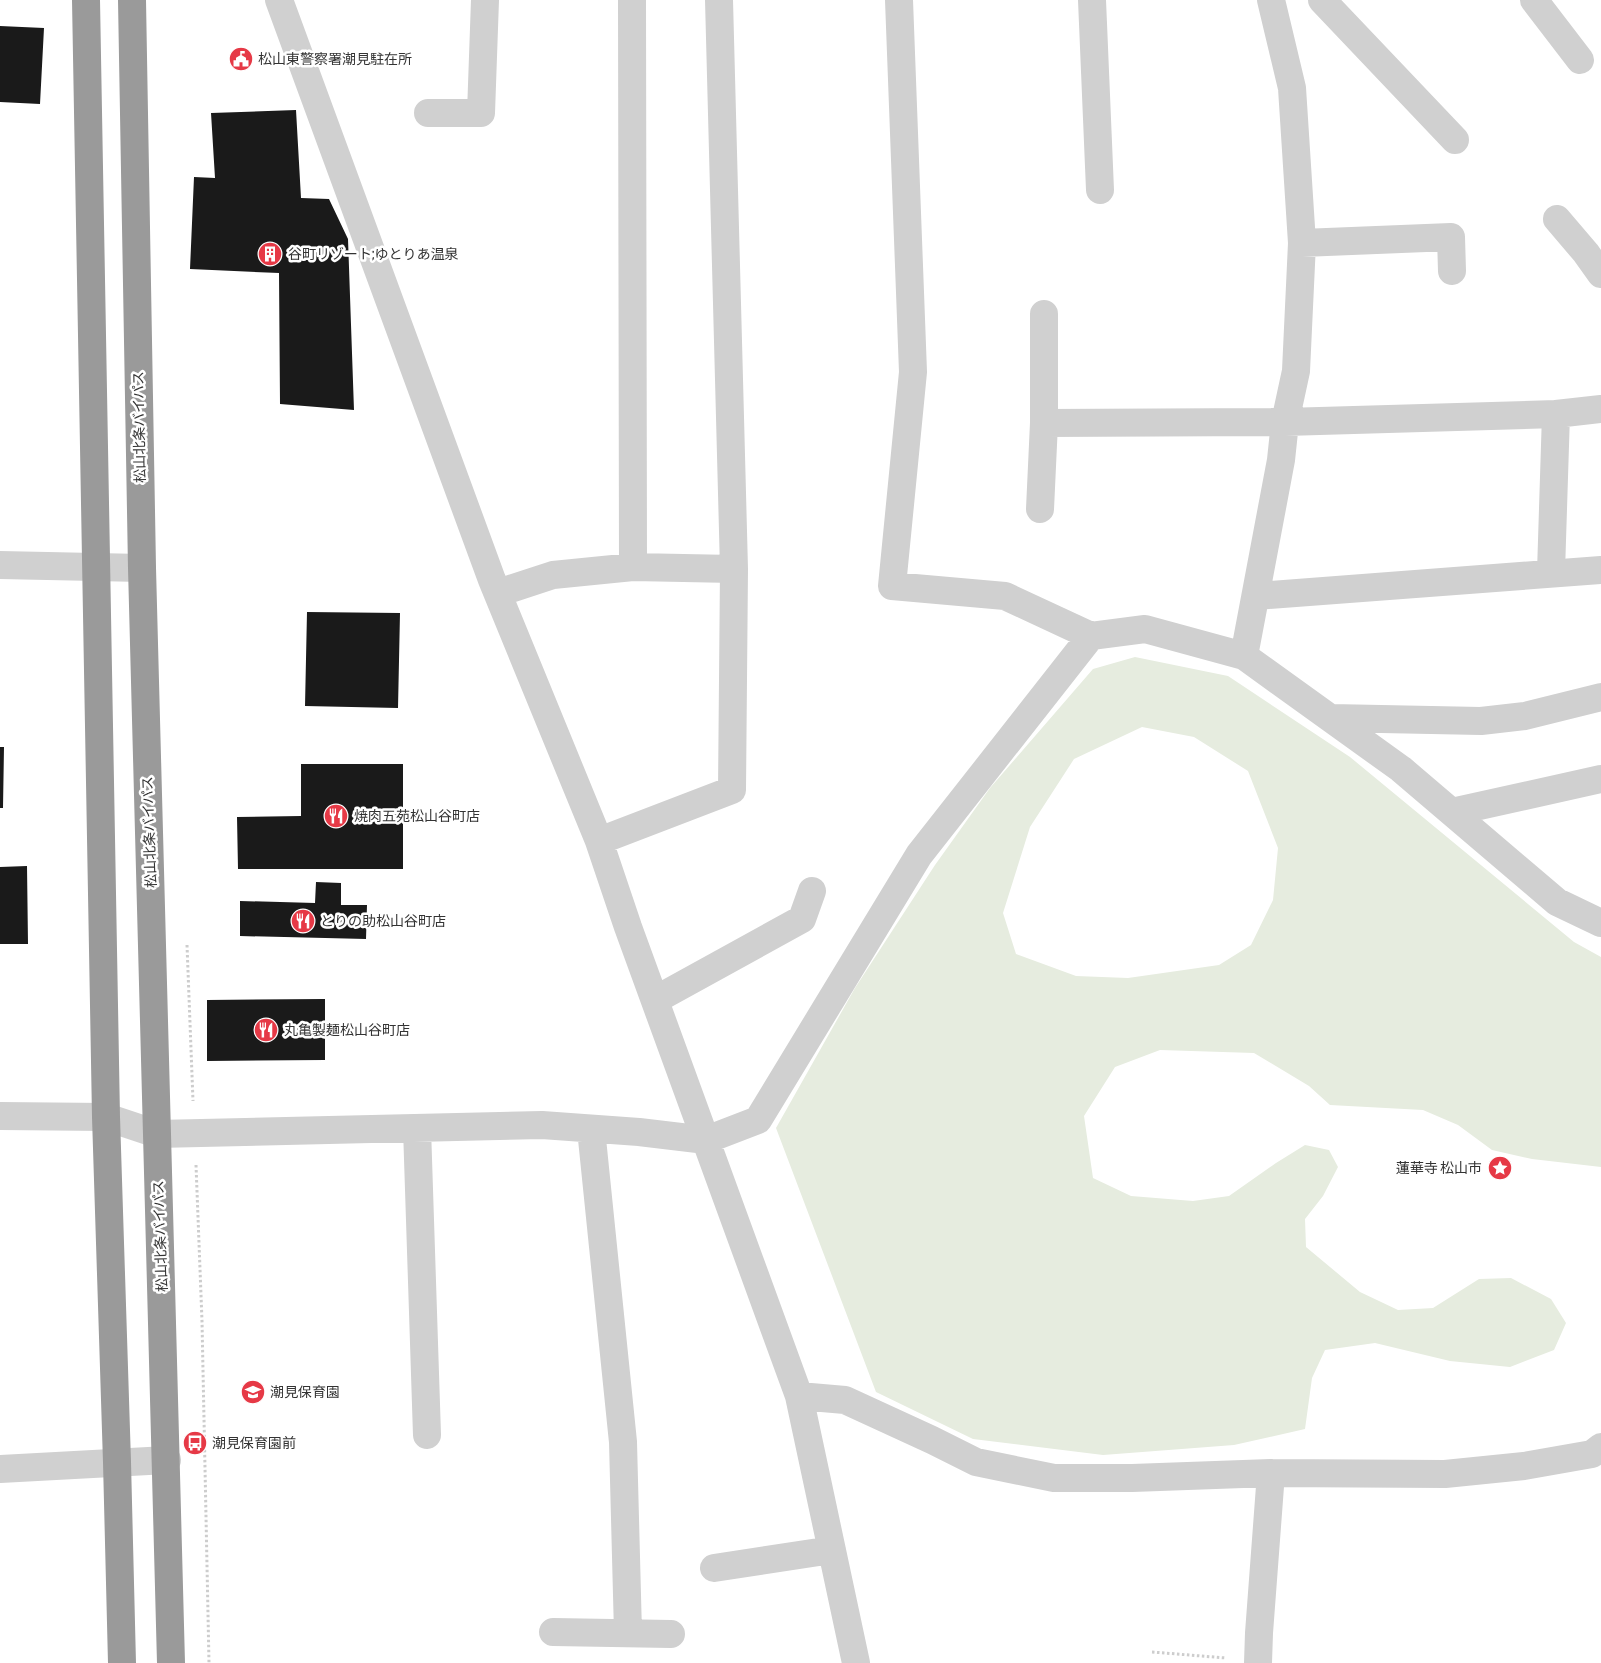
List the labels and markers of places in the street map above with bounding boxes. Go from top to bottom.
public building icon: 松山東警察署潮見駐在所 [228,46,254,72]
place label: 松山東警察署潮見駐在所 [258,51,412,67]
building icon: 谷町リゾート;ゆとりあ温泉 [257,241,283,267]
place label: 谷町リゾート;ゆとりあ温泉 [288,246,459,262]
restaurant icon: 焼肉五苑松山谷町店 [323,803,349,829]
place label: 焼肉五苑松山谷町店 [354,808,480,824]
restaurant icon: とりの助松山谷町店 [290,908,316,934]
place label: とりの助松山谷町店 [320,913,446,929]
restaurant icon: 丸亀製麺松山谷町店 [253,1017,279,1043]
place label: 丸亀製麺松山谷町店 [284,1022,410,1038]
place icon: 蓮華寺 松山市 [1487,1155,1513,1181]
place label: 蓮華寺 松山市 [1396,1160,1482,1176]
school or university icon: 潮見保育園 [240,1379,266,1405]
place label: 潮見保育園 [270,1384,340,1400]
bus stop icon: 潮見保育園前 [182,1430,208,1456]
place label: 潮見保育園前 [212,1435,296,1451]

